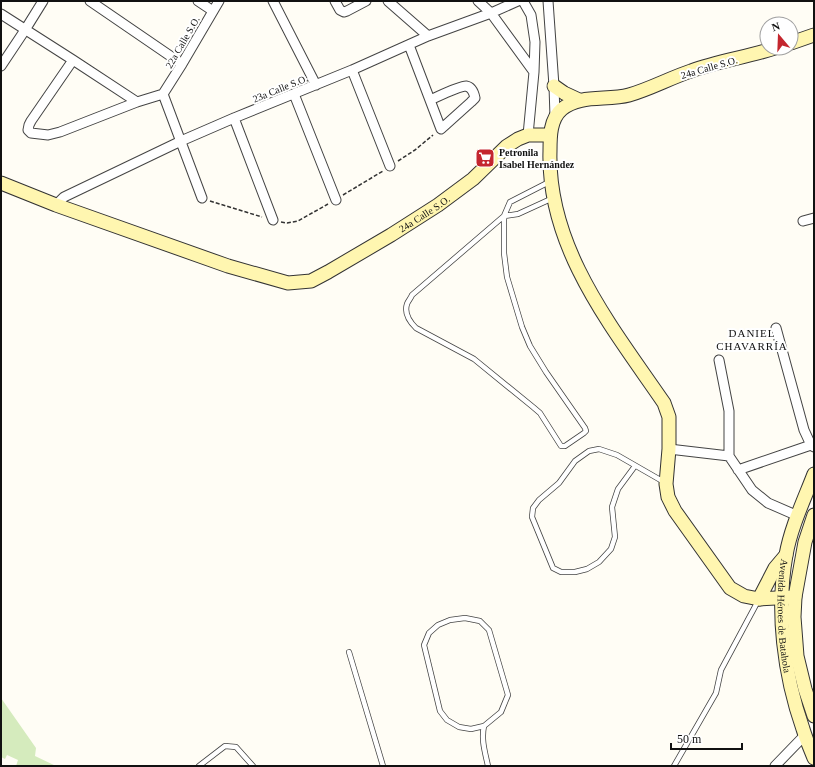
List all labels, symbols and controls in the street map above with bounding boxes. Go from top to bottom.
street label: 22a Calle S.O. [163,14,202,70]
north arrow [759,16,799,56]
text: N [770,20,782,34]
street label: 24a Calle S.O. [680,54,739,81]
street label: 23a Calle S.O. [251,72,309,104]
supermarket icon: Petronila Isabel Hernández [474,147,496,169]
place label: Petronila Isabel Hernández [499,147,575,170]
street label: 24a Calle S.O. [397,193,452,235]
district label: DANIEL CHAVARRÍA [716,327,788,352]
street label: Avenida Héroes de Batahola [776,558,793,674]
scale bar [671,725,742,751]
text: 50 m [677,732,702,746]

